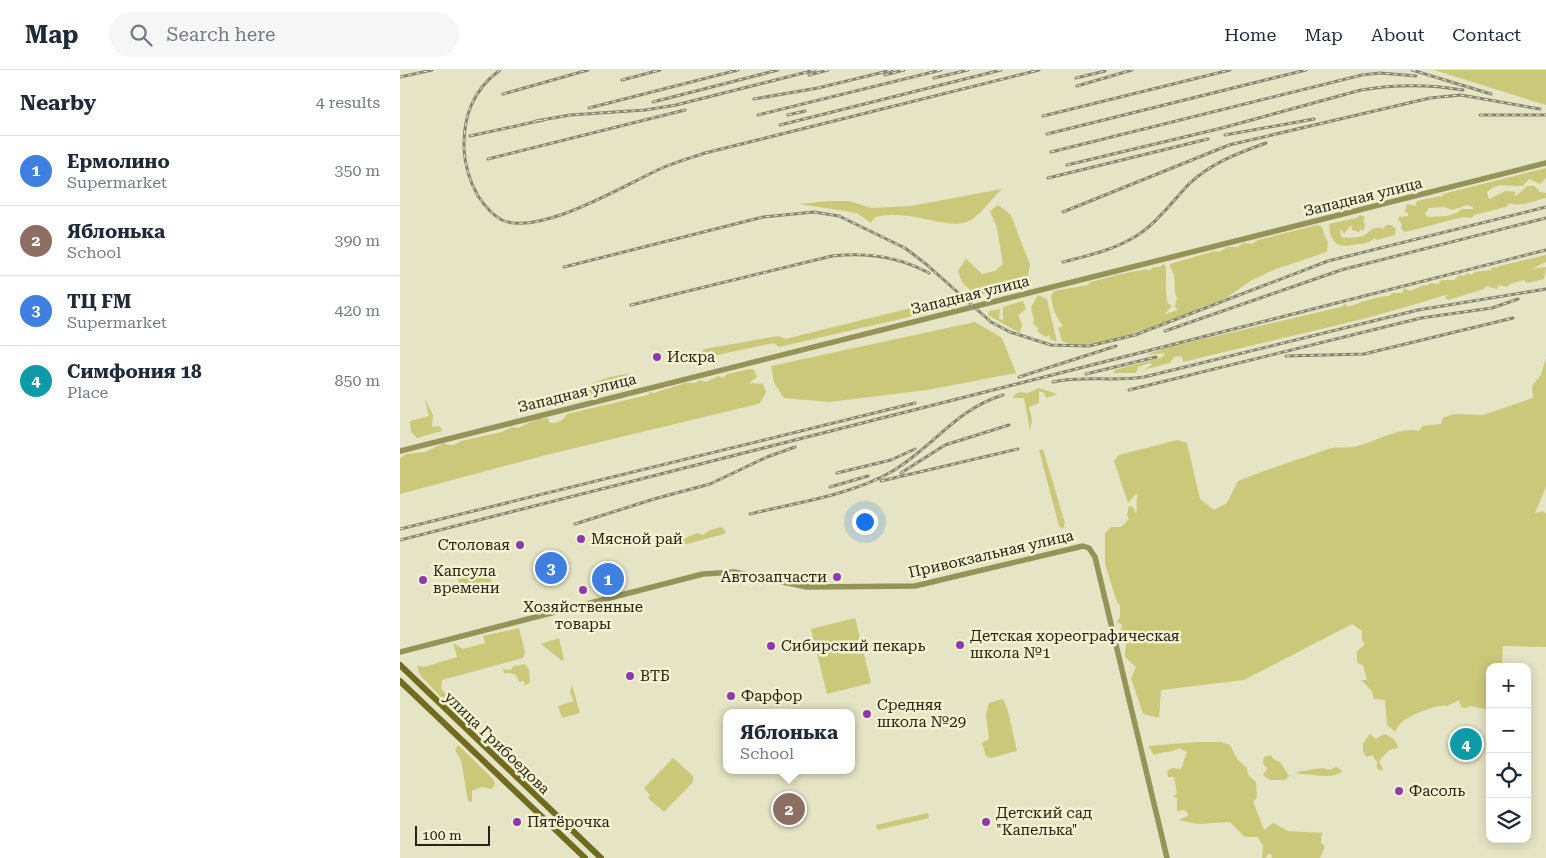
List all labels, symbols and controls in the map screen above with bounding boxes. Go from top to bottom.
search box [109,12,459,57]
text: Map [25,21,79,49]
icon: search [127,21,155,49]
text: Search here [167,23,275,46]
text: Home [1224,24,1276,45]
text: Map [1304,24,1343,45]
text: About [1371,24,1424,45]
text: Contact [1452,24,1521,45]
text: Nearby [20,91,96,115]
text: 4 results [316,93,380,112]
text: Ермолино [67,150,170,173]
text: 1 [32,161,40,180]
text: 350 m [334,161,380,180]
text: Supermarket [67,173,167,192]
street label: Западная улица [1302,174,1424,220]
text: Яблонька [67,220,165,243]
text: 2 [32,231,40,250]
text: 390 m [334,231,380,250]
text: School [67,243,121,262]
street label: Западная улица [909,272,1031,318]
text: ТЦ FM [67,290,131,313]
text: 3 [32,301,40,320]
text: 420 m [334,301,380,320]
text: Supermarket [67,313,167,332]
place label: Искра [667,348,715,366]
marker: Искра [651,351,663,363]
text: Симфония 18 [67,360,202,383]
street label: Западная улица [516,370,638,416]
text: 4 [32,371,40,390]
text: 850 m [334,371,380,390]
text: Place [67,383,108,402]
your location [852,509,878,535]
street label: Привокзальная улица [907,526,1075,582]
place label: Мясной рай [591,530,683,548]
marker: Мясной рай [575,533,587,545]
place label: Столовая [438,536,510,554]
marker: Столовая [514,539,526,551]
pin: 3 [535,549,567,587]
pin: 1 [592,560,624,598]
place label: Капсула времени [433,562,500,597]
place label: Автозапчасти [721,568,827,586]
marker: Автозапчасти [831,571,843,583]
marker: Капсула времени [417,574,429,586]
marker: Хозяйственные товары [577,584,589,596]
place label: Хозяйственные товары [523,598,643,633]
place label: Детская хореографическая школа №1 [970,627,1180,662]
place label: Сибирский пекарь [781,637,925,655]
marker: Детская хореографическая школа №1 [954,639,966,651]
marker: Сибирский пекарь [765,640,777,652]
map controls [1486,663,1531,843]
button: + [1486,663,1531,708]
place label: ВТБ [640,667,670,685]
marker: ВТБ [624,670,636,682]
place label: Фарфор [741,687,802,705]
street label: улица Грибоедова [440,688,554,798]
marker: Фарфор [725,690,737,702]
place label: Средняя школа №29 [877,696,966,731]
marker: Средняя школа №29 [861,708,873,720]
button: − [1486,708,1531,753]
popup [723,709,855,774]
text: Яблонька [740,721,838,744]
pin: 4 [1450,725,1482,763]
text: School [740,744,794,763]
button: locate [1486,753,1531,798]
place label: Фасоль [1409,782,1465,800]
marker: Фасоль [1393,785,1405,797]
pin: 2 [773,790,805,828]
button: layers [1486,798,1531,843]
place label: Детский сад "Капелька" [996,804,1093,839]
place label: Пятёрочка [527,813,610,831]
marker: Пятёрочка [511,816,523,828]
marker: Детский сад "Капелька" [980,816,992,828]
scale bar [415,823,490,846]
text: 100 m [422,827,462,843]

